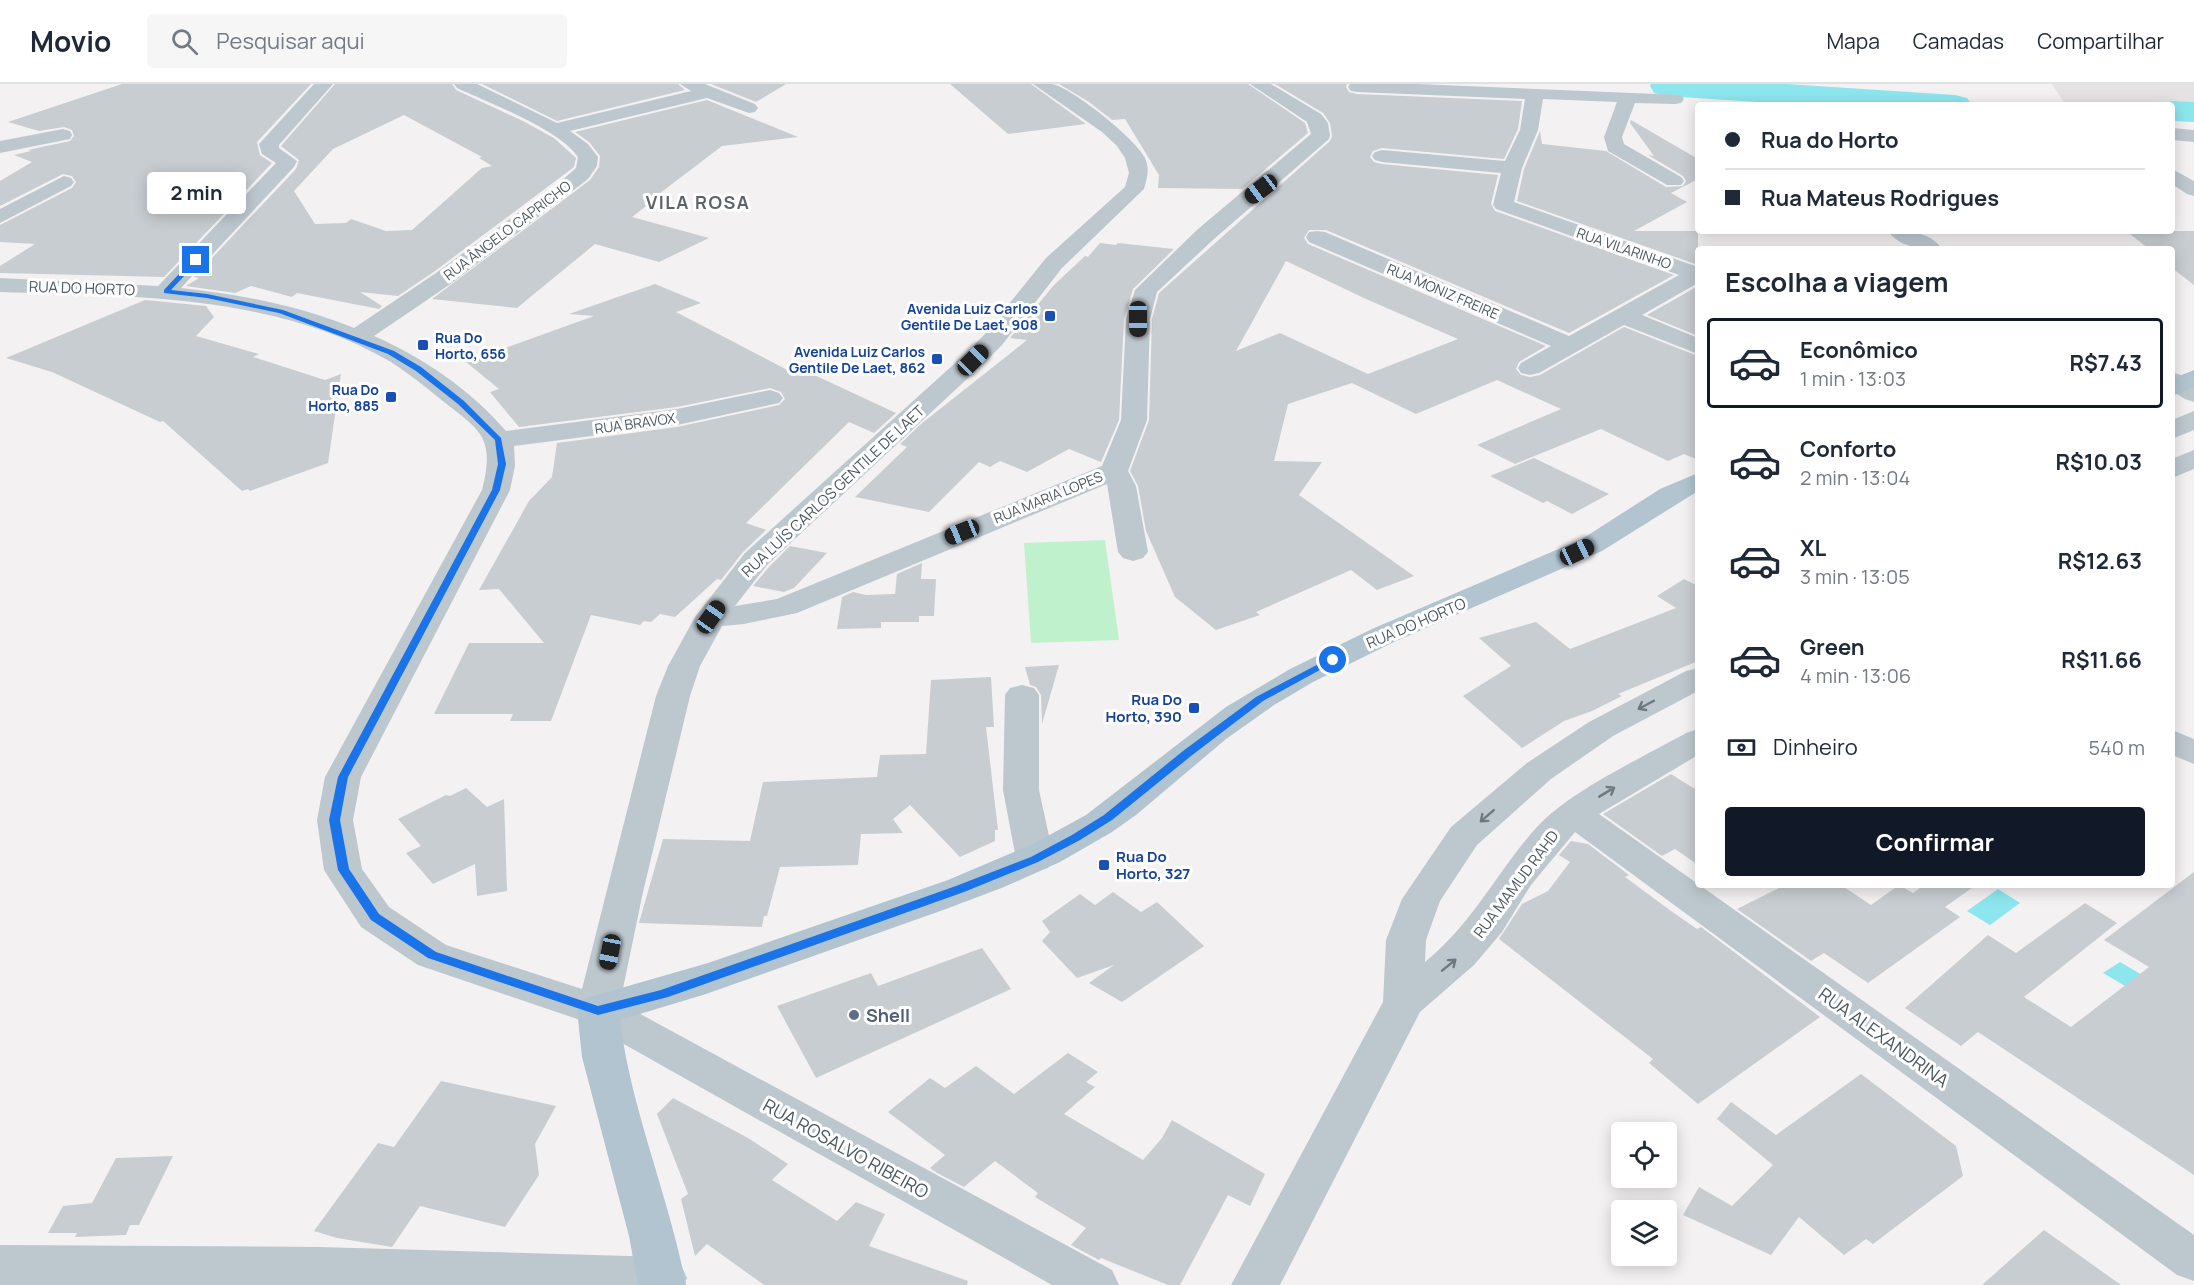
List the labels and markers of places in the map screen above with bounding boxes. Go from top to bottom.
place label: Avenida Luiz Carlos Gentile De Laet, 908 [901,299,1038,334]
marker: Avenida Luiz Carlos Gentile De Laet, 908 [1043,309,1057,323]
place label: Rua Do Horto, 656 [435,328,506,363]
marker: Rua Do Horto, 656 [416,338,430,352]
place label: Avenida Luiz Carlos Gentile De Laet, 862 [789,342,925,377]
marker: Avenida Luiz Carlos Gentile De Laet, 862 [930,352,944,366]
place label: Rua Do Horto, 885 [308,380,379,415]
marker: Rua Do Horto, 885 [384,390,398,404]
place label: Rua Do Horto, 390 [1105,689,1182,727]
marker: Rua Do Horto, 390 [1187,701,1201,715]
place label: Rua Do Horto, 327 [1116,846,1190,884]
marker: Rua Do Horto, 327 [1097,858,1111,872]
place label: Shell [866,1003,910,1027]
marker: Shell [847,1008,861,1022]

